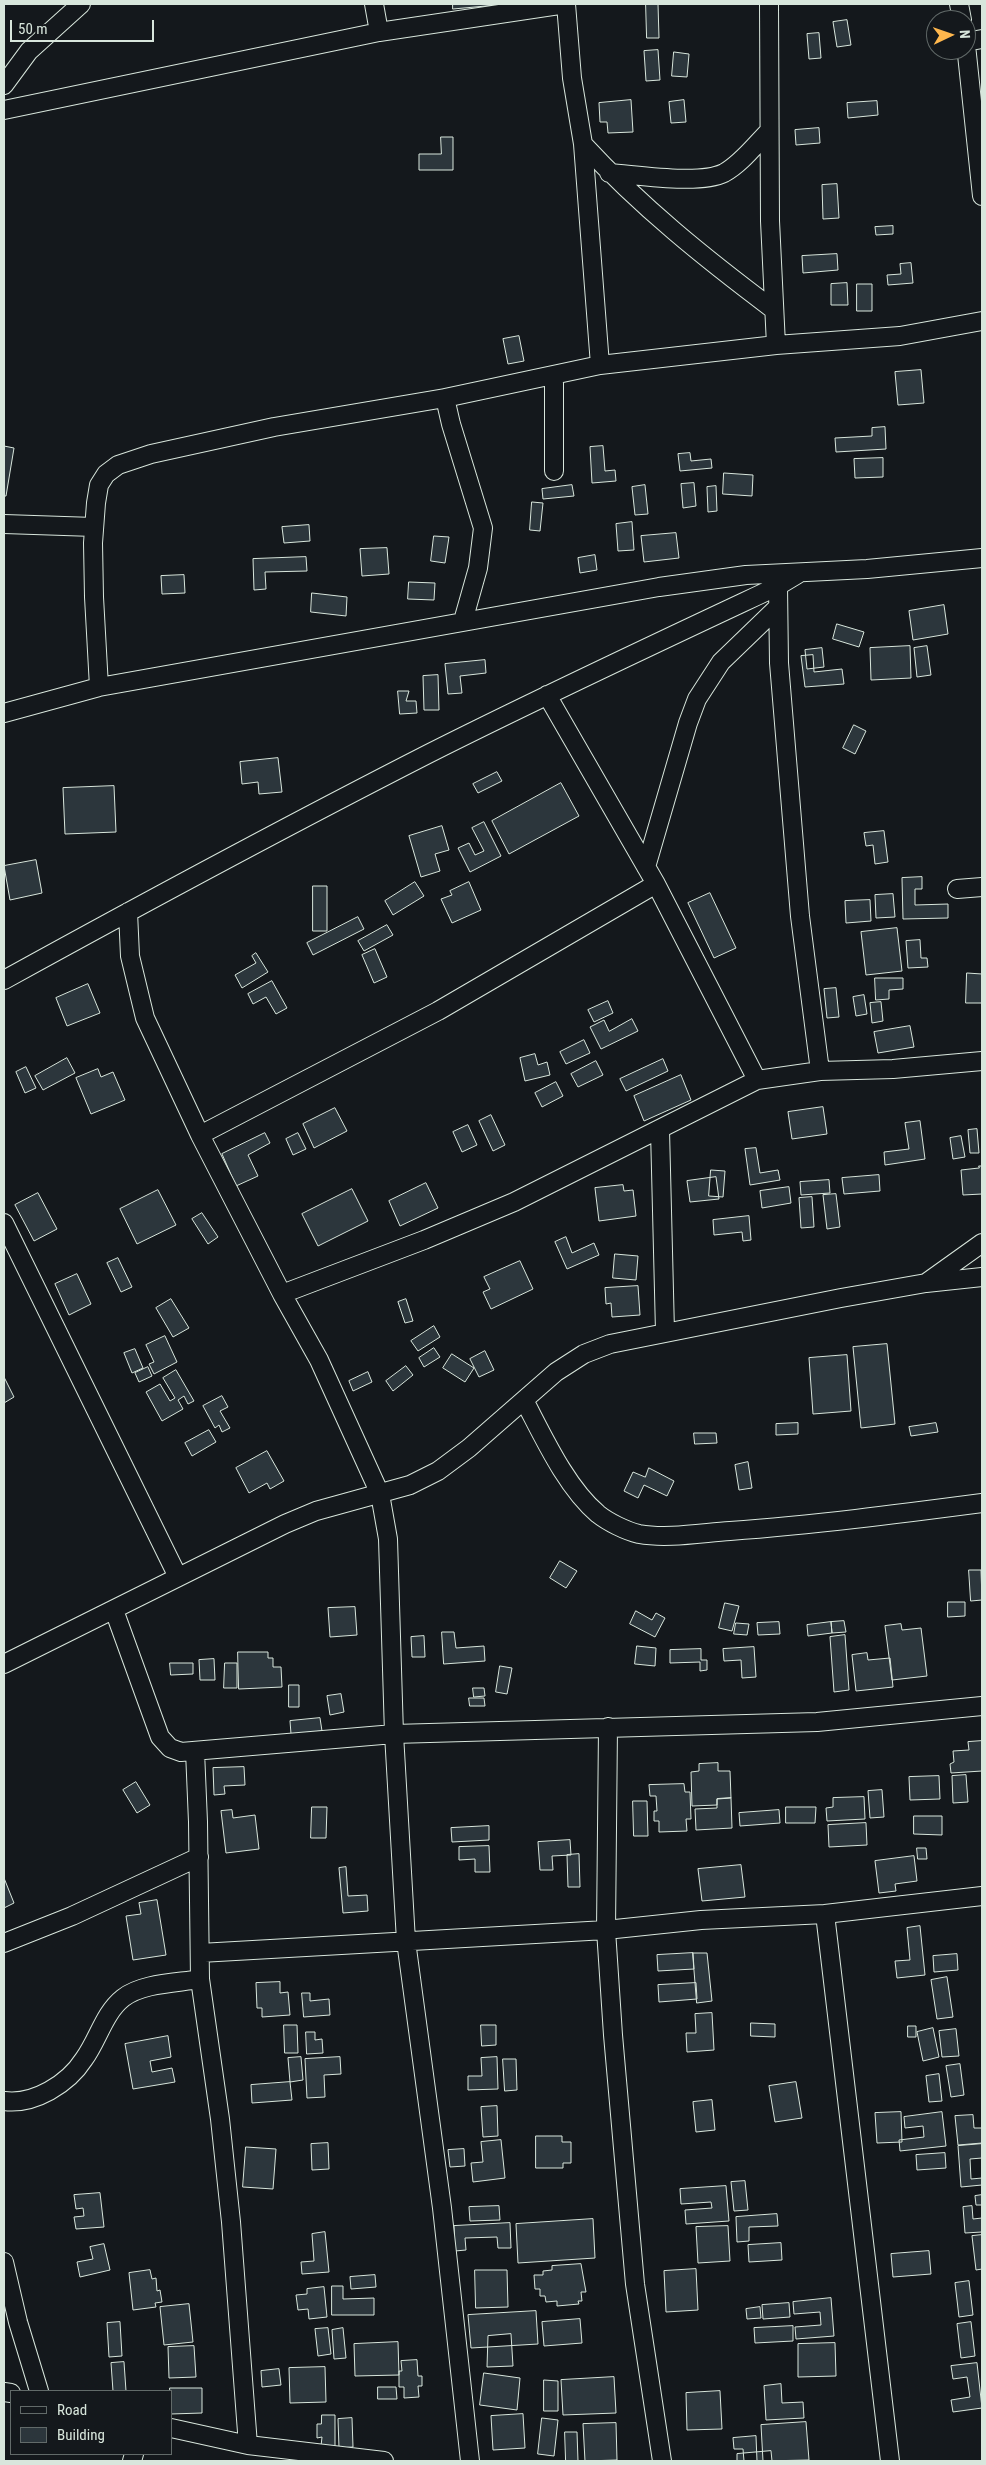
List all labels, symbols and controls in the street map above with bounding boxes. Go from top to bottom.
scale bar [12,10,156,42]
north arrow [926,10,976,60]
text: 50 m [18,20,48,38]
text: N [957,30,973,39]
legend [10,2390,172,2455]
text: Road [57,2401,87,2419]
text: Building [57,2426,105,2444]

